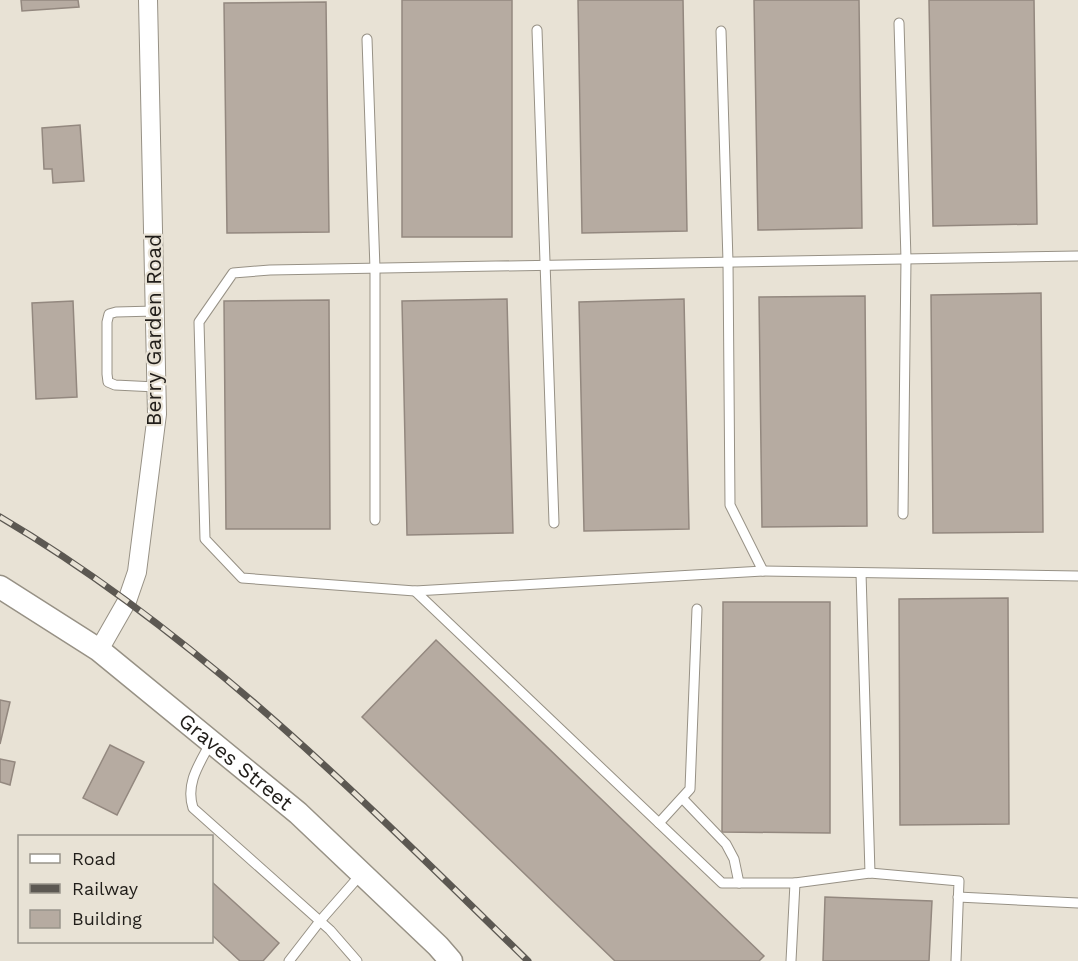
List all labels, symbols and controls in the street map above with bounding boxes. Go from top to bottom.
street label: Berry Garden Road [141,234,166,426]
street label: Graves Street [174,708,298,816]
legend [18,835,213,943]
text: Road [72,848,116,869]
text: Railway [72,878,139,899]
text: Building [72,908,142,929]

